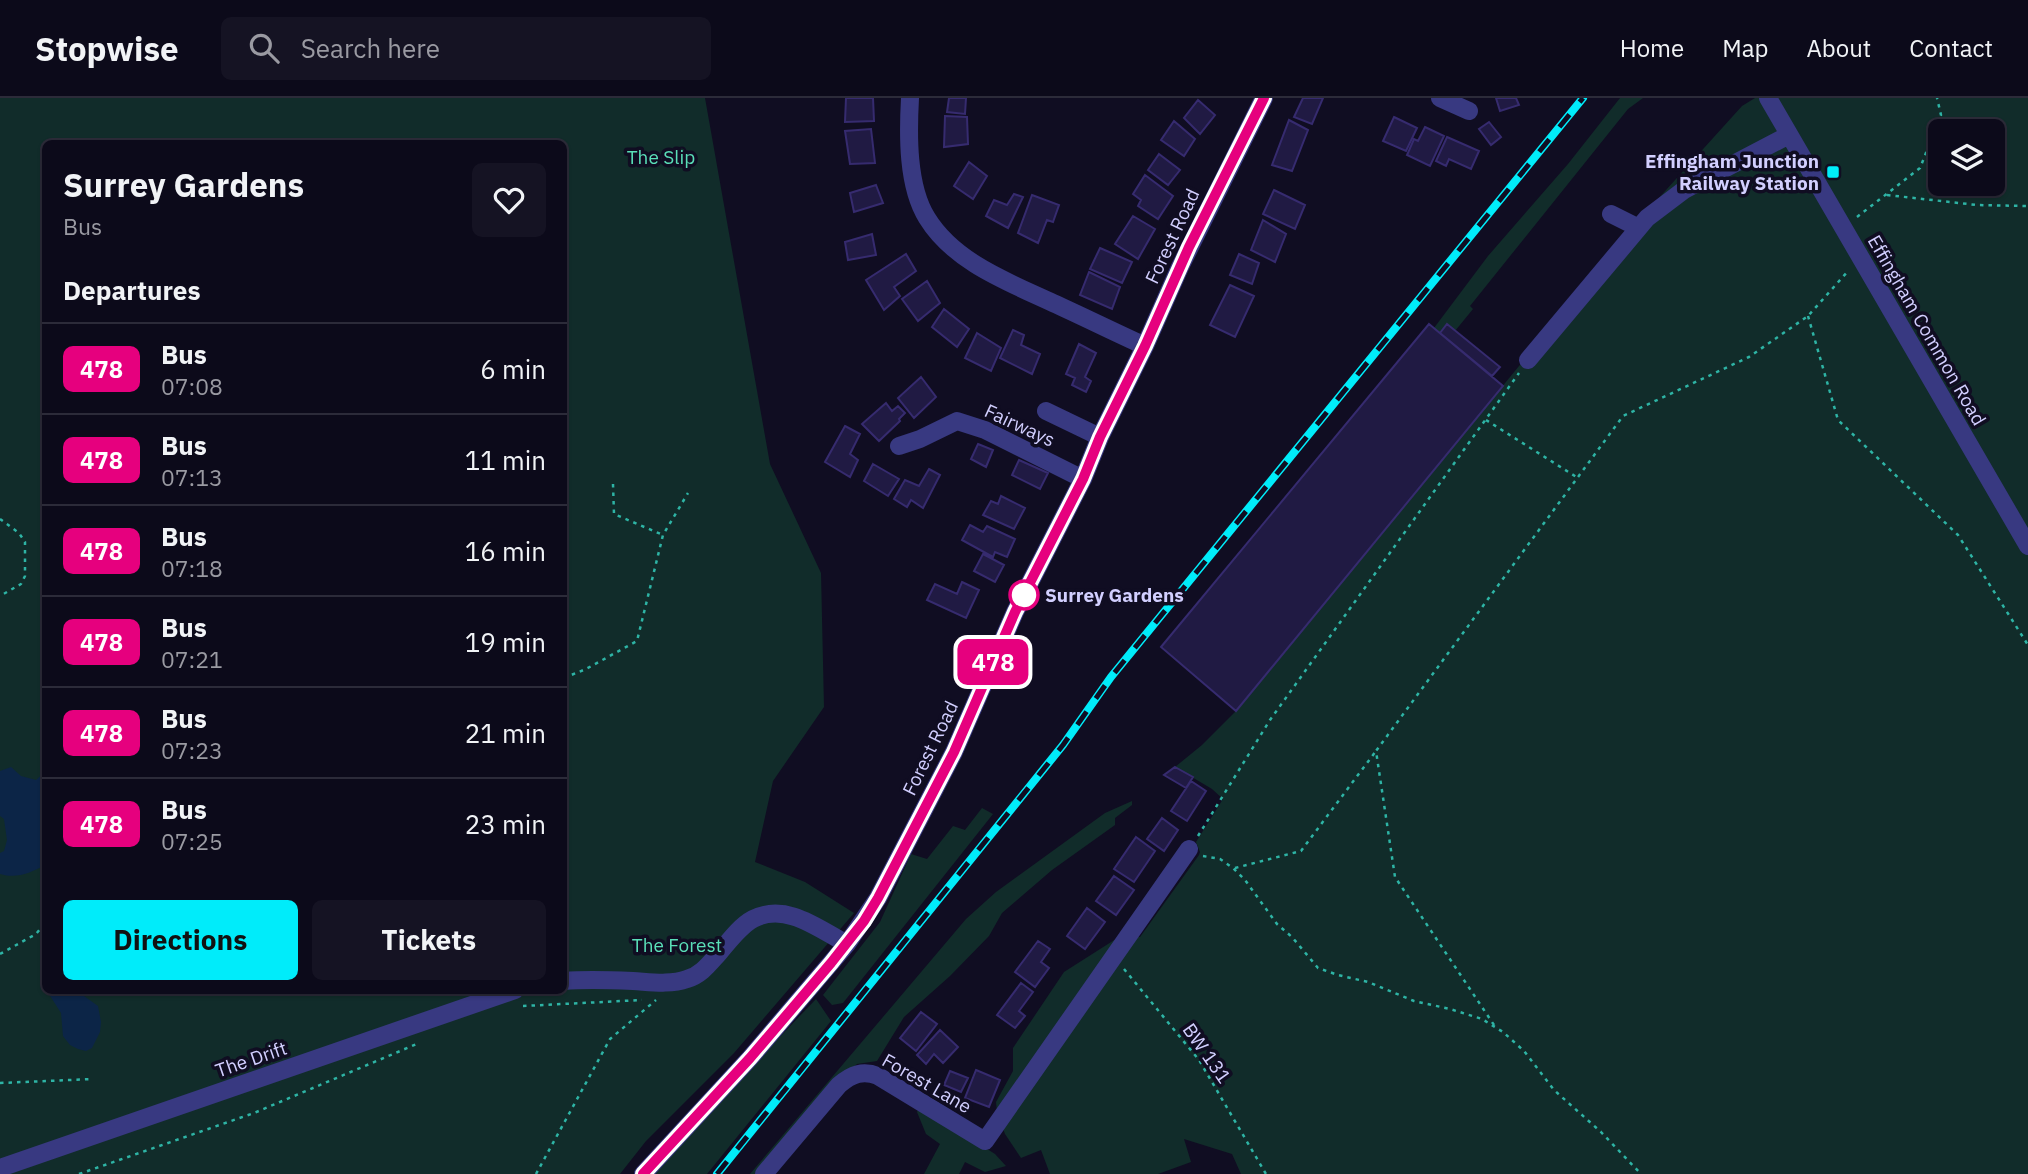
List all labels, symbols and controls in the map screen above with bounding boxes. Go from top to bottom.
search box [221,17,711,80]
text: Stopwise [35,27,179,70]
icon: search [245,29,283,67]
text: Search here [301,31,440,65]
text: Home [1620,32,1684,64]
text: Map [1722,32,1768,64]
text: About [1806,32,1871,64]
text: Contact [1909,32,1993,64]
map controls [1928,119,2005,196]
button: layers [1928,119,2005,196]
park label: The Slip [627,145,695,169]
place label: Effingham Junction Railway Station [1645,149,1819,195]
text: Surrey Gardens [63,163,304,206]
button: heart [472,163,546,237]
marker: Effingham Junction Railway Station [1825,164,1841,180]
street label: Forest Road [1140,185,1204,287]
text: Bus [63,211,102,241]
street label: Effingham Common Road [1863,230,1991,430]
text: Departures [63,273,201,307]
text: Bus [161,337,207,371]
text: 6 min [480,352,546,386]
text: 478 [80,353,123,385]
text: 07:08 [161,371,223,401]
street label: Fairways [981,398,1059,452]
text: Bus [161,428,207,462]
text: 11 min [465,443,546,477]
text: 478 [80,444,123,476]
text: 07:13 [161,462,223,492]
text: Bus [161,519,207,553]
text: 16 min [465,534,546,568]
text: 478 [80,535,123,567]
text: 07:18 [161,553,223,583]
marker: Surrey Gardens [1009,580,1039,610]
place label: Surrey Gardens [1045,583,1184,607]
text: Bus [161,610,207,644]
text: 19 min [465,625,546,659]
text: 478 [80,626,123,658]
line badge: 478 [953,639,1033,685]
text: 07:21 [161,644,223,674]
text: 478 [971,646,1015,678]
street label: Forest Road [897,697,963,799]
text: Bus [161,701,207,735]
text: 21 min [465,716,546,750]
text: 478 [80,717,123,749]
text: 07:23 [161,735,223,765]
text: Bus [161,792,207,826]
text: 23 min [465,807,546,841]
text: 478 [80,808,123,840]
text: 07:25 [161,826,223,856]
button: Directions [63,900,298,980]
button: Tickets [312,900,546,980]
park label: The Forest [632,933,722,957]
street label: BW 131 [1178,1018,1236,1088]
street label: The Drift [212,1036,290,1082]
street label: Forest Lane [878,1048,976,1118]

